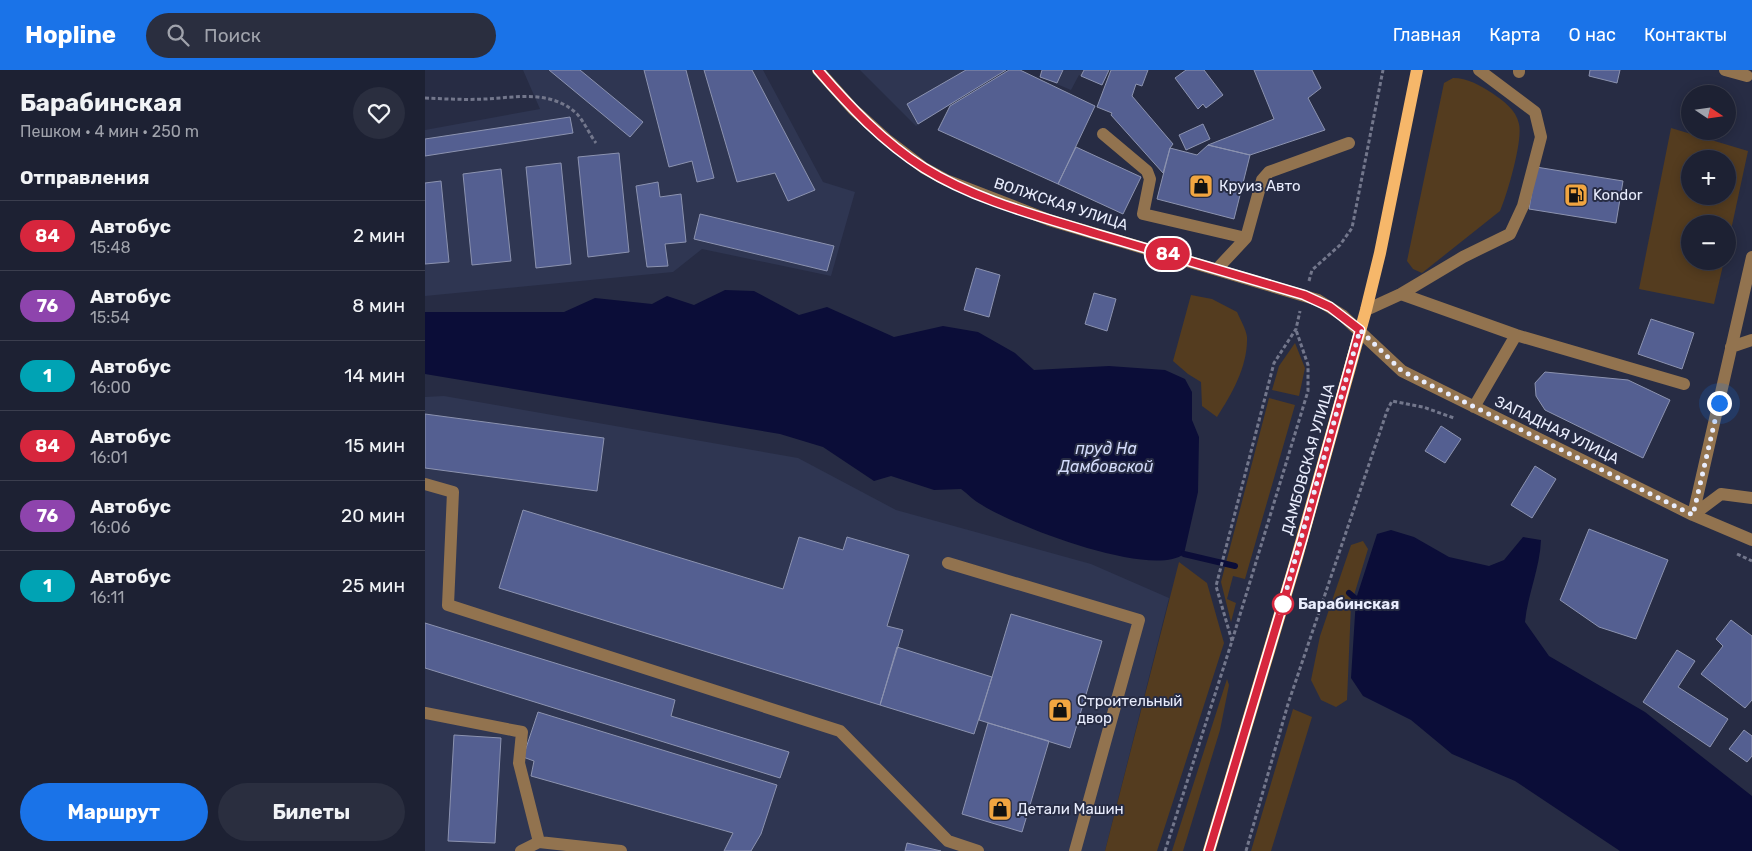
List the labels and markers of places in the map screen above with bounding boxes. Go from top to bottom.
shop icon: Круиз Авто [1188,173,1214,199]
place label: Круиз Авто [1219,177,1301,195]
fuel station icon: Kondor [1563,182,1589,208]
place label: Kondor [1593,186,1643,204]
marker: Барабинская [1272,593,1294,615]
place label: Барабинская [1298,595,1399,613]
place label: Строительный двор [1077,692,1182,727]
shop icon: Строительный двор [1047,697,1073,723]
shop icon: Детали Машин [987,796,1013,822]
place label: Детали Машин [1017,800,1124,818]

